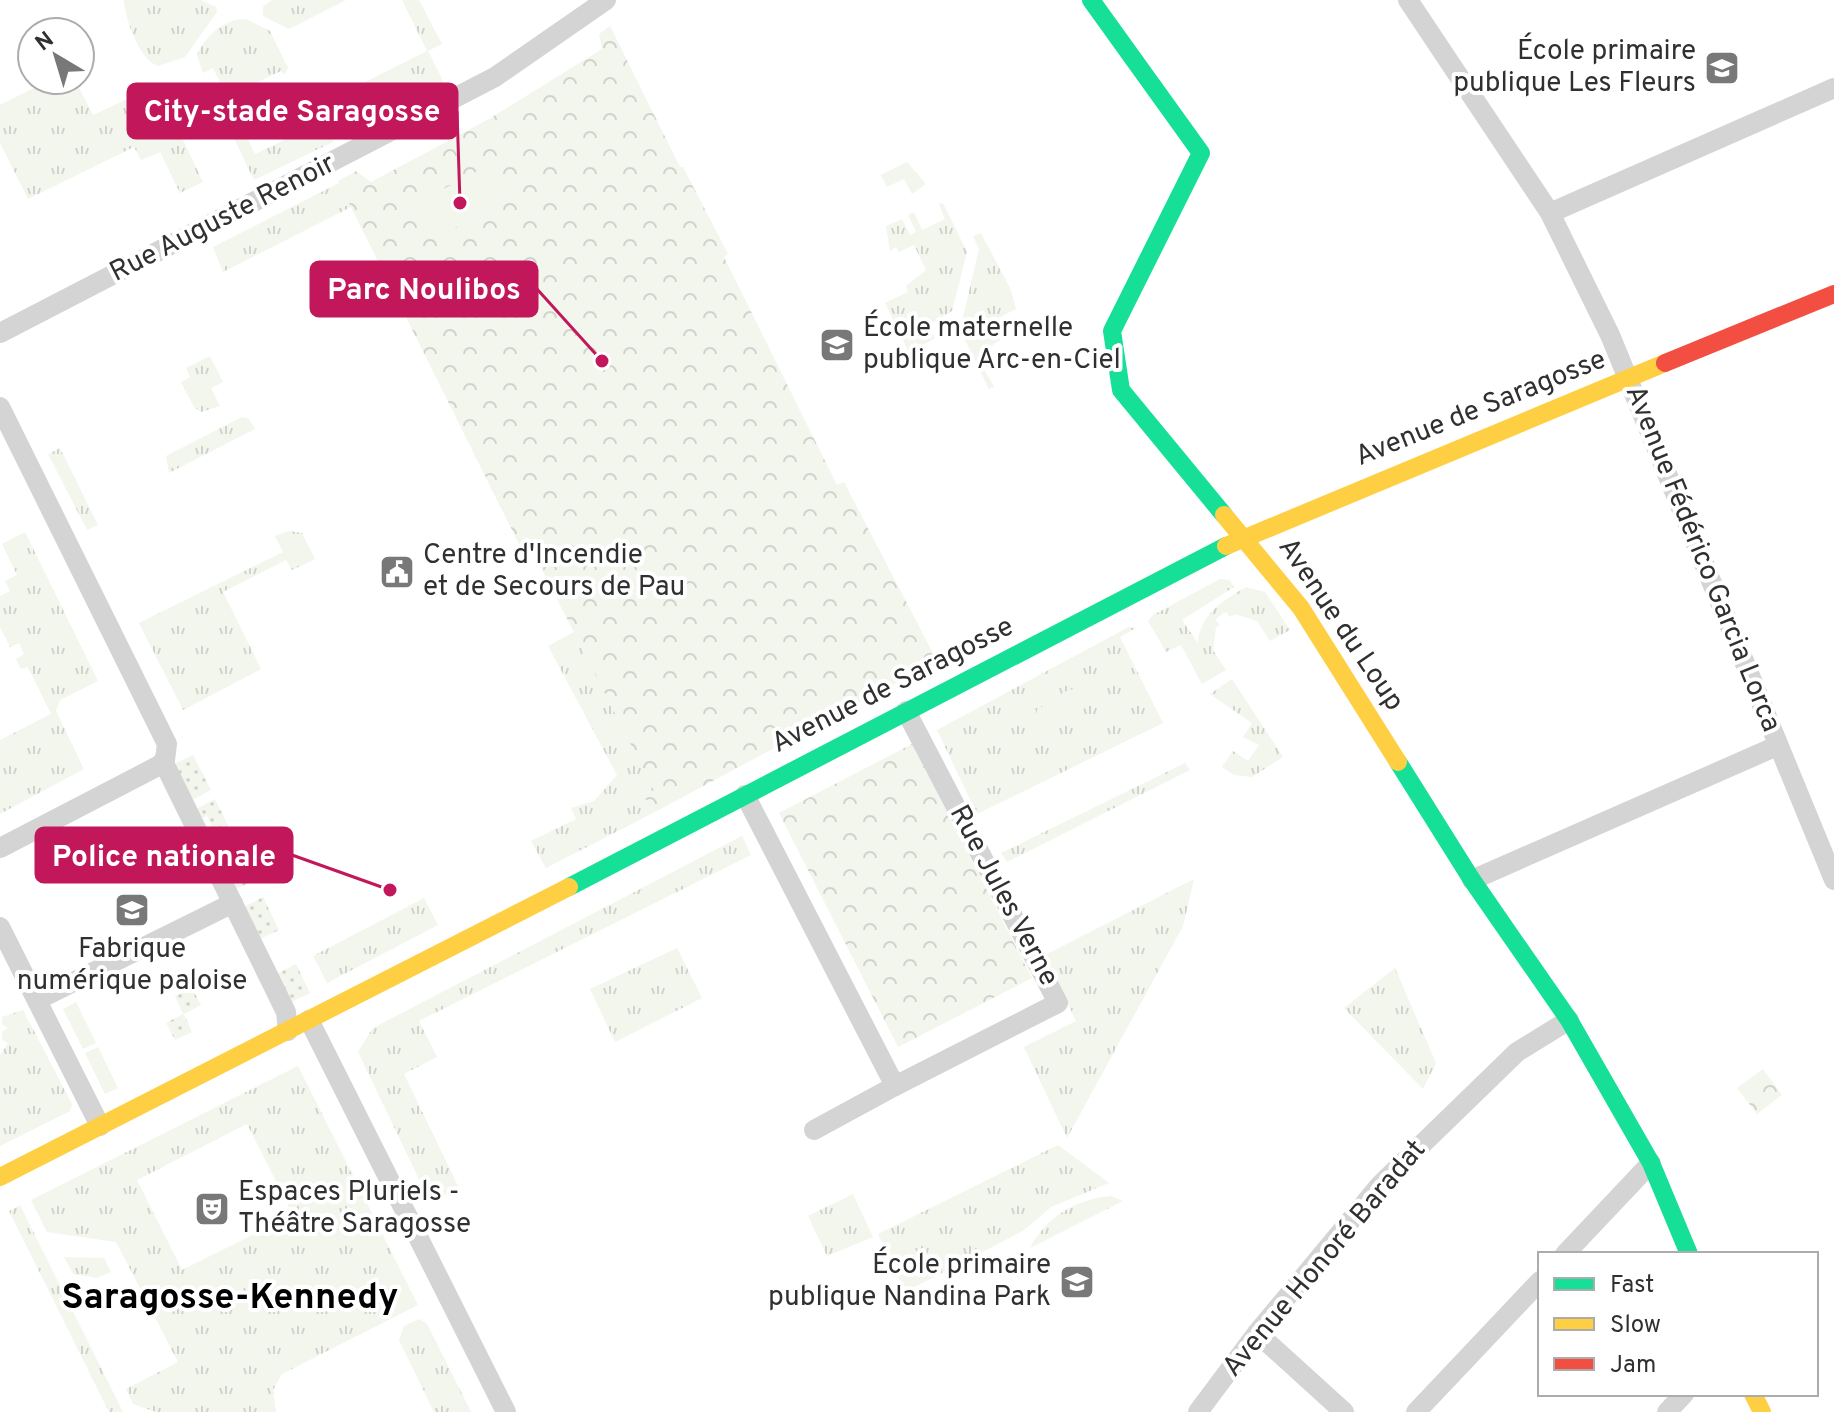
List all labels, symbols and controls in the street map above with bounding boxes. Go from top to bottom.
north arrow [16,16,96,96]
text: N [31,27,60,58]
place label: École primaire publique Les Fleurs [1453,32,1696,102]
school or university icon: École primaire publique Les Fleurs [1703,49,1741,87]
callout: City-stade Saragosse [128,84,457,138]
text: City-stade Saragosse [144,95,440,132]
street label: Rue Auguste Renoir [104,147,342,291]
callout: Parc Noulibos [311,262,537,316]
text: Parc Noulibos [327,273,521,310]
place label: École maternelle publique Arc-en-Ciel [863,309,1121,379]
school or university icon: École maternelle publique Arc-en-Ciel [818,326,856,364]
street label: Avenue de Saragosse [1351,342,1611,476]
street label: Avenue Fédérico Garcia Lorca [1616,380,1788,738]
street label: Avenue du Loup [1269,531,1411,719]
place label: Centre d'Incendie et de Secours de Pau [423,538,685,606]
public building icon: Centre d'Incendie et de Secours de Pau [378,553,416,591]
street label: Avenue de Saragosse [766,609,1020,763]
street label: Rue Jules Verne [940,799,1066,993]
callout: Police nationale [36,828,292,882]
text: Police nationale [52,840,276,877]
school or university icon: Fabrique numérique paloise [113,891,151,929]
place label: Fabrique numérique paloise [17,932,247,1000]
street label: Avenue Honoré Baradat [1215,1133,1435,1385]
place label: Espaces Pluriels - Théâtre Saragosse [238,1175,471,1243]
theatre icon: Espaces Pluriels - Théâtre Saragosse [193,1190,231,1228]
place label: École primaire publique Nandina Park [768,1246,1051,1316]
legend [1538,1252,1818,1396]
school or university icon: École primaire publique Nandina Park [1058,1263,1096,1301]
text: Fast [1610,1271,1654,1301]
district label: Saragosse-Kennedy [62,1276,398,1322]
text: Slow [1610,1311,1661,1341]
text: Jam [1610,1351,1656,1381]

